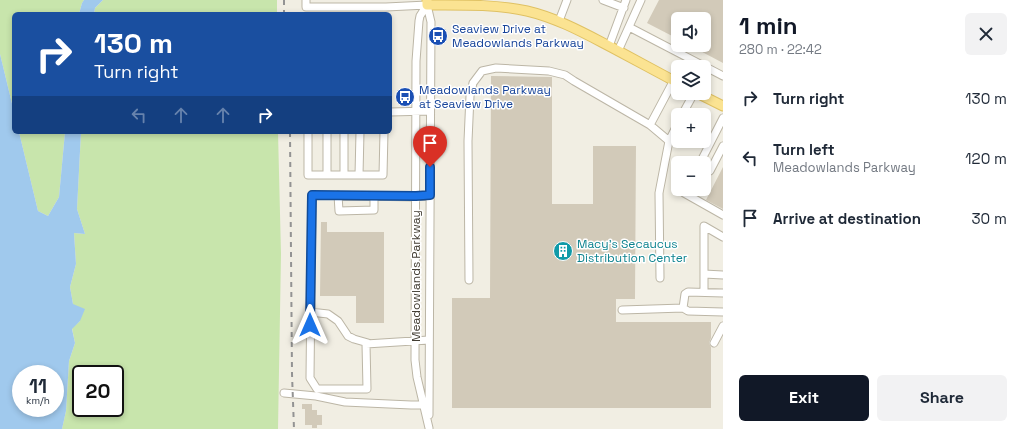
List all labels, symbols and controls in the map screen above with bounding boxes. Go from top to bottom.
text: 1 min [739,10,798,41]
map controls [671,12,711,196]
button: sound [671,12,711,52]
button: close [965,13,1007,55]
place label: Seaview Drive at Meadowlands Parkway [452,21,584,51]
text: 130 m [94,25,173,61]
bus stop icon: Seaview Drive at Meadowlands Parkway [427,25,449,47]
icon: right [28,28,80,80]
text: 280 m · 22:42 [739,41,822,58]
text: Turn right [94,60,178,83]
button: layers [671,60,711,100]
place label: Meadowlands Parkway at Seaview Drive [419,82,551,112]
bus stop icon: Meadowlands Parkway at Seaview Drive [394,86,416,108]
icon: right [739,87,761,109]
text: Turn right [773,89,844,108]
text: 130 m [965,89,1007,108]
icon: left [128,104,150,126]
icon: ahead [170,104,192,126]
icon: ahead [212,104,234,126]
icon: right [254,104,276,126]
button: + [671,108,711,148]
pin [413,126,447,167]
icon: arrive [419,132,441,154]
text: Turn left [773,140,835,159]
icon: left [739,147,761,169]
text: 120 m [965,149,1007,168]
button: − [671,156,711,196]
text: Meadowlands Parkway [773,159,916,176]
icon: arrive [739,207,761,229]
text: Arrive at destination [773,209,921,228]
text: 30 m [972,209,1007,228]
street label: Meadowlands Parkway [408,210,424,342]
place label: Macy's Secaucus Distribution Center [577,236,688,266]
building icon: Macy's Secaucus Distribution Center [552,240,574,262]
position arrow [289,304,331,346]
speed limit sign: 20 [72,365,124,417]
text: 11 [29,373,47,399]
button: Exit [739,375,869,421]
button: Share [877,375,1007,421]
text: km/h [26,394,50,407]

